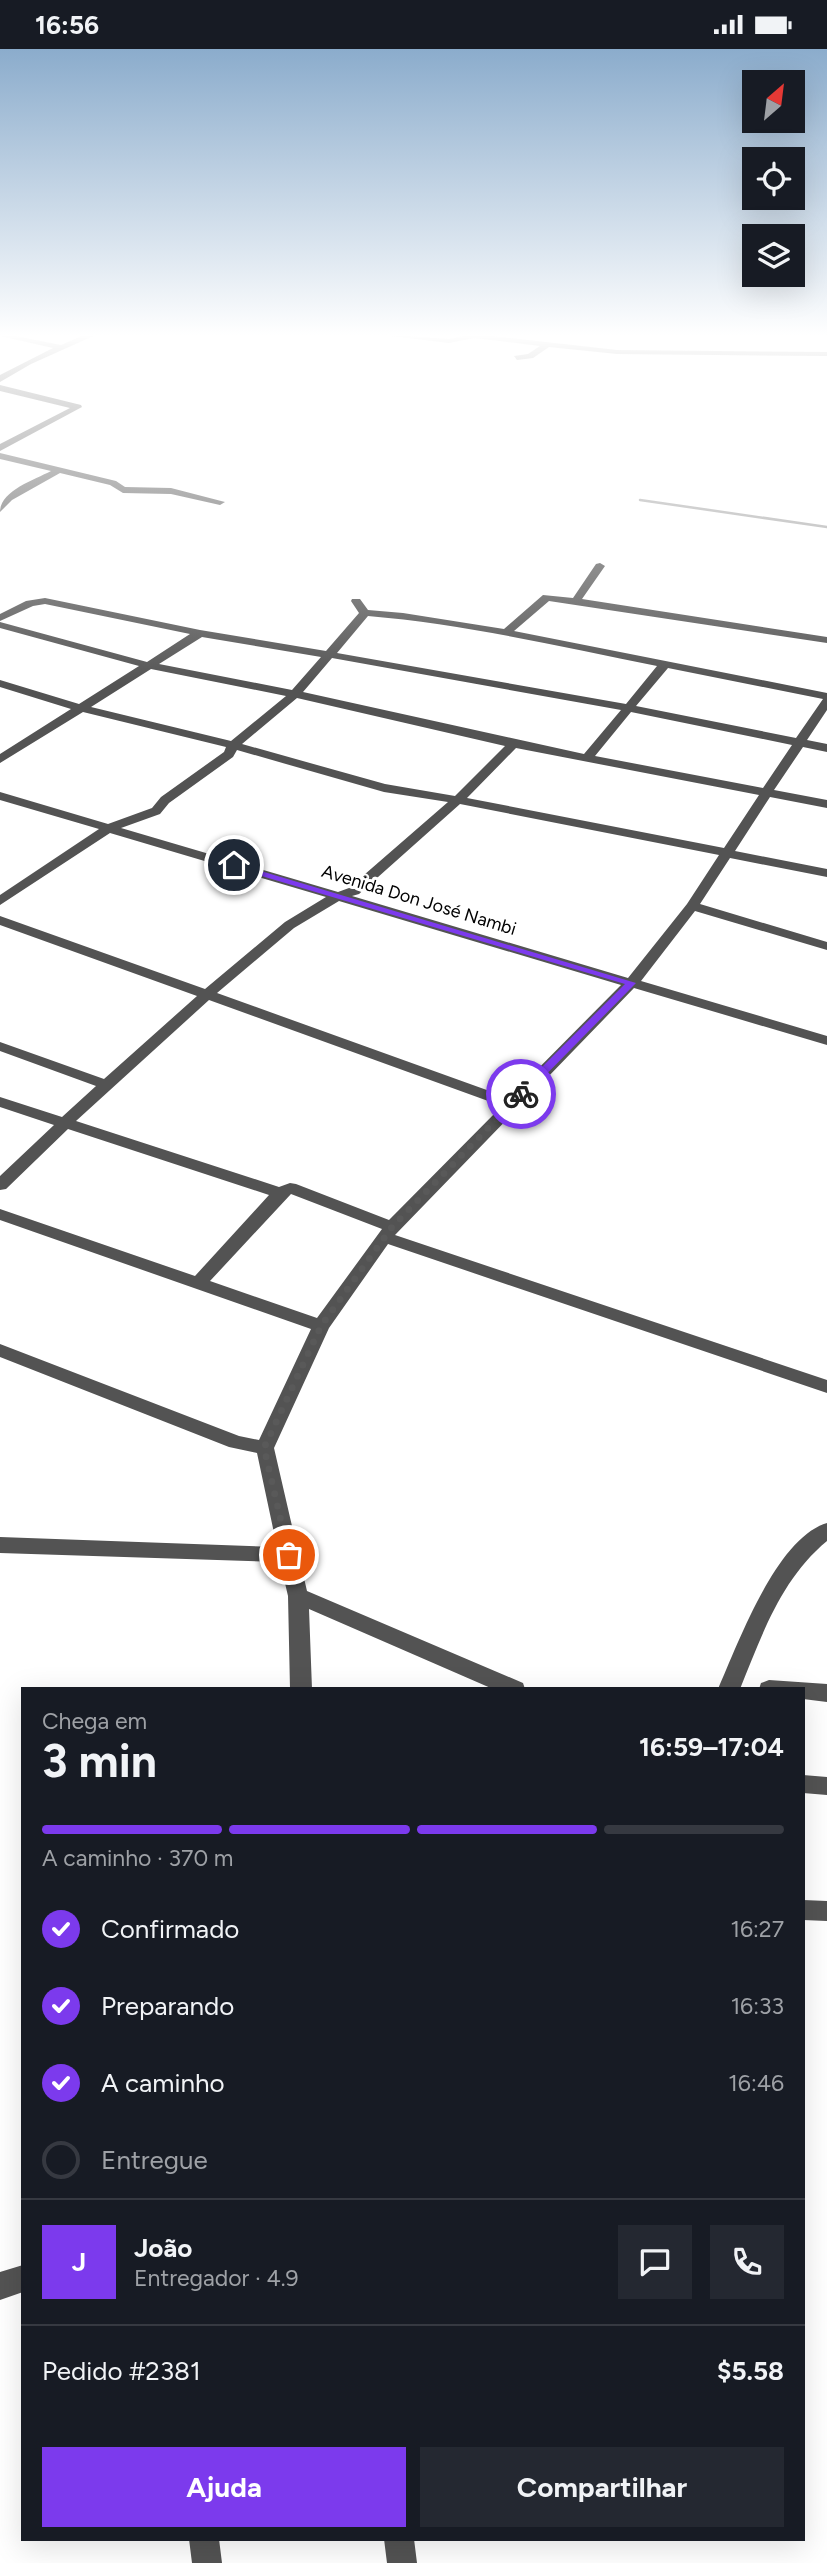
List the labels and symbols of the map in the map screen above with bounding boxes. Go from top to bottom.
north arrow [742,70,805,133]
pin [204,835,264,895]
street label: Avenida Don José Nambi [319,860,519,940]
courier [486,1059,556,1129]
pin [259,1525,319,1585]

